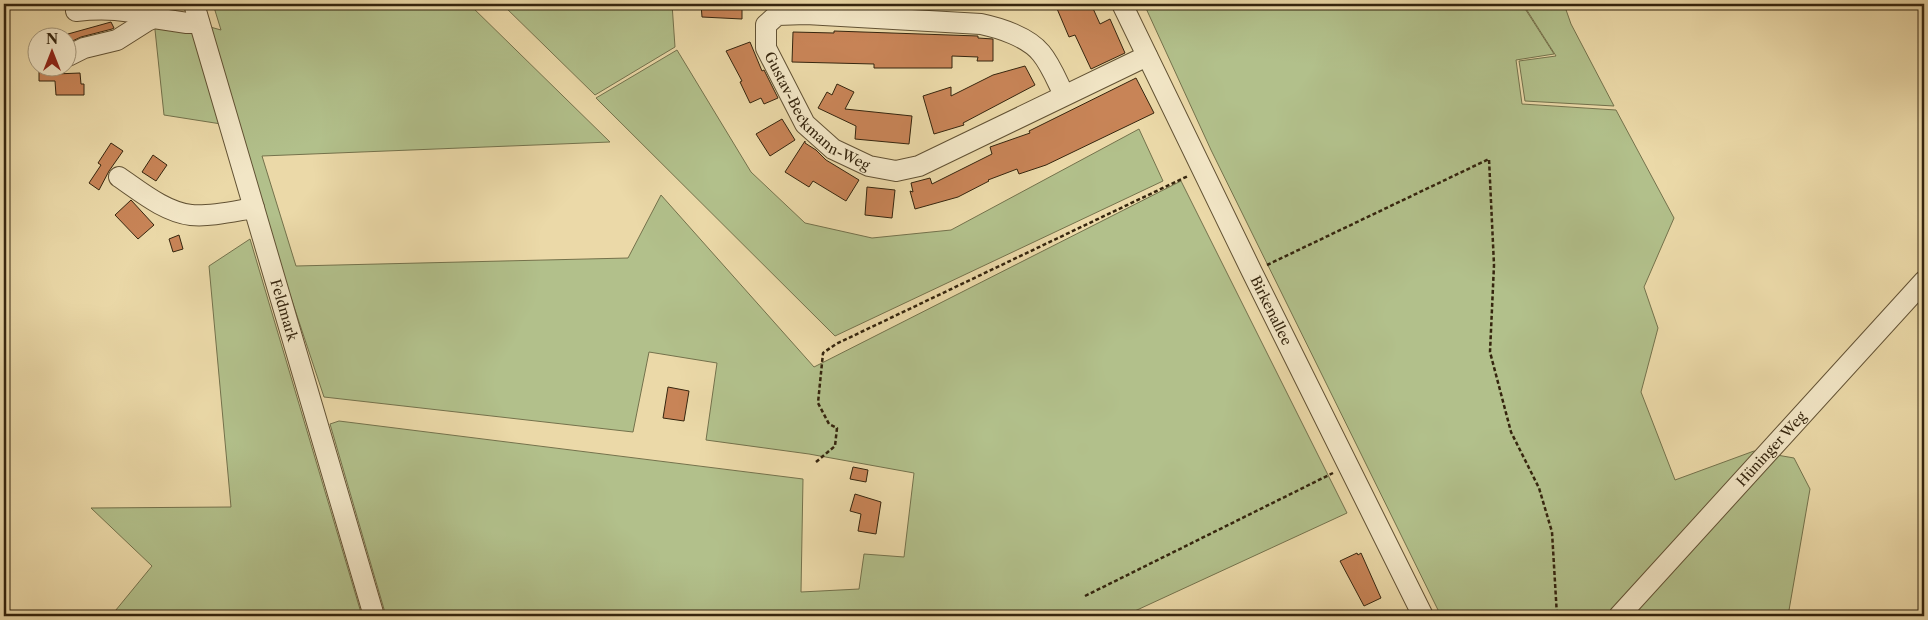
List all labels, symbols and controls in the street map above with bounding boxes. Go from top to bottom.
north arrow [28,28,78,78]
text: N [46,30,58,48]
street label: Gustav-Beckmann-Weg [760,49,873,174]
street label: Birkenallee [1246,273,1296,349]
street label: Feldmark [266,277,302,344]
street label: Hüninger Weg [1732,407,1810,490]

